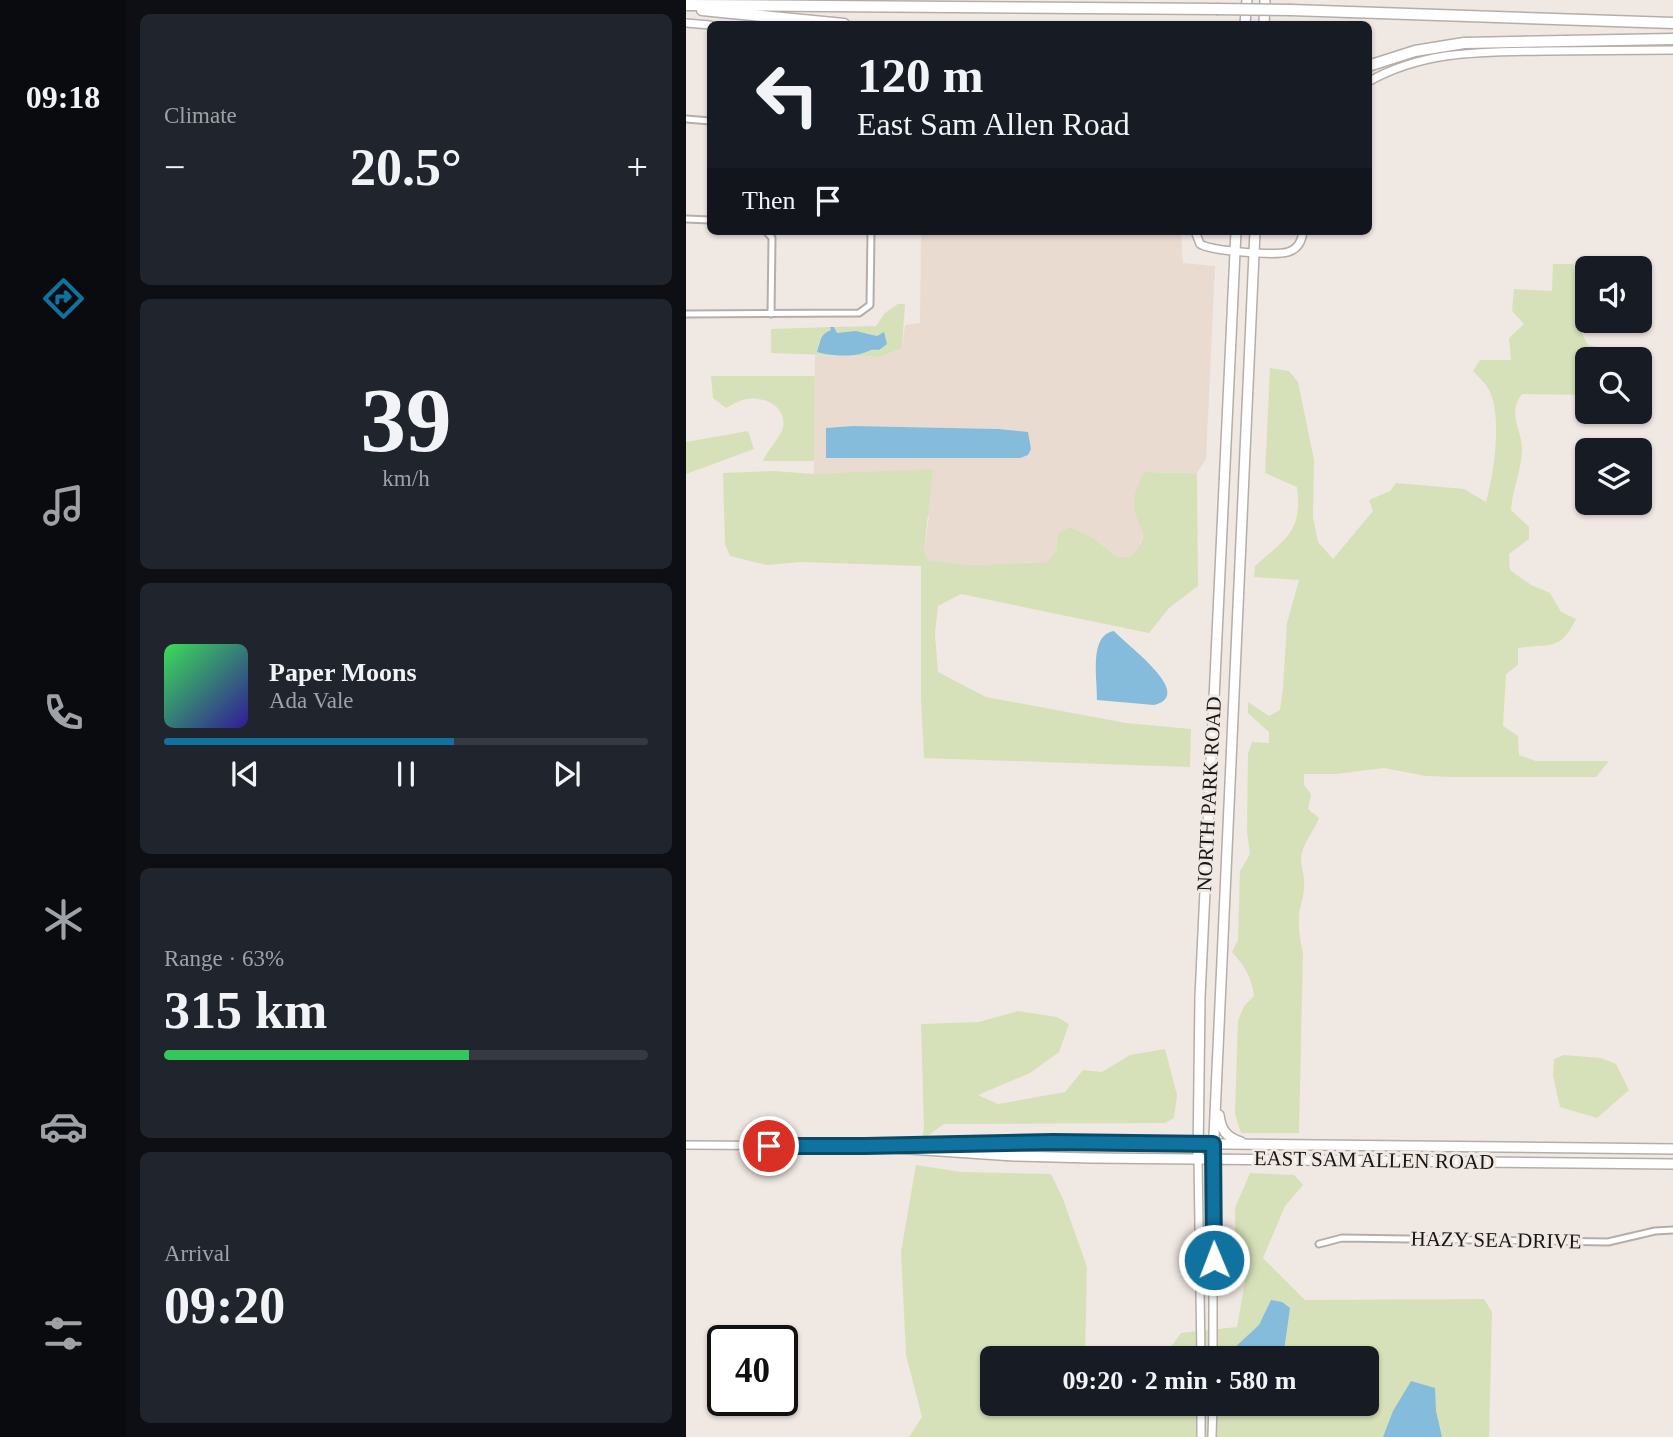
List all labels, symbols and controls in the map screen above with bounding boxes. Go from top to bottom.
text: 120 m [857,48,984,103]
icon: left [742,49,833,140]
text: 09:18 [26,79,100,115]
text: Climate [164,103,237,128]
text: East Sam Allen Road [857,106,1130,142]
text: 20.5° [350,139,462,196]
text: − [164,146,185,188]
text: + [627,146,648,188]
icon: arrive [809,182,847,220]
text: Then [742,186,795,215]
map controls [1575,256,1652,515]
button: sound [1575,256,1652,333]
icon: directions [39,274,88,323]
button: search [1575,347,1652,424]
text: 39 [361,370,452,471]
button: layers [1575,438,1652,515]
text: km/h [382,466,430,491]
icon: music [39,481,88,530]
text: Paper Moons [269,658,417,687]
icon: phone [39,688,88,737]
text: Ada Vale [269,688,354,713]
street label: NORTH PARK ROAD [1192,696,1226,892]
icon: previous [226,755,264,793]
icon: pause [387,755,425,793]
icon: next [548,755,586,793]
icon: climate [39,895,88,944]
text: Range · 63% [164,946,284,971]
text: 315 km [164,982,327,1039]
icon: car [39,1102,88,1151]
pin [739,1116,799,1176]
icon: arrive [750,1127,788,1165]
street label: EAST SAM ALLEN ROAD [1254,1146,1494,1174]
position arrow [1177,1223,1251,1297]
street label: HAZY SEA DRIVE [1410,1227,1582,1253]
text: Arrival [164,1241,230,1266]
text: 09:20 [164,1277,285,1334]
icon: filters [39,1309,88,1358]
speed limit sign: 40 [707,1325,798,1416]
text: 09:20 · 2 min · 580 m [1063,1366,1297,1395]

